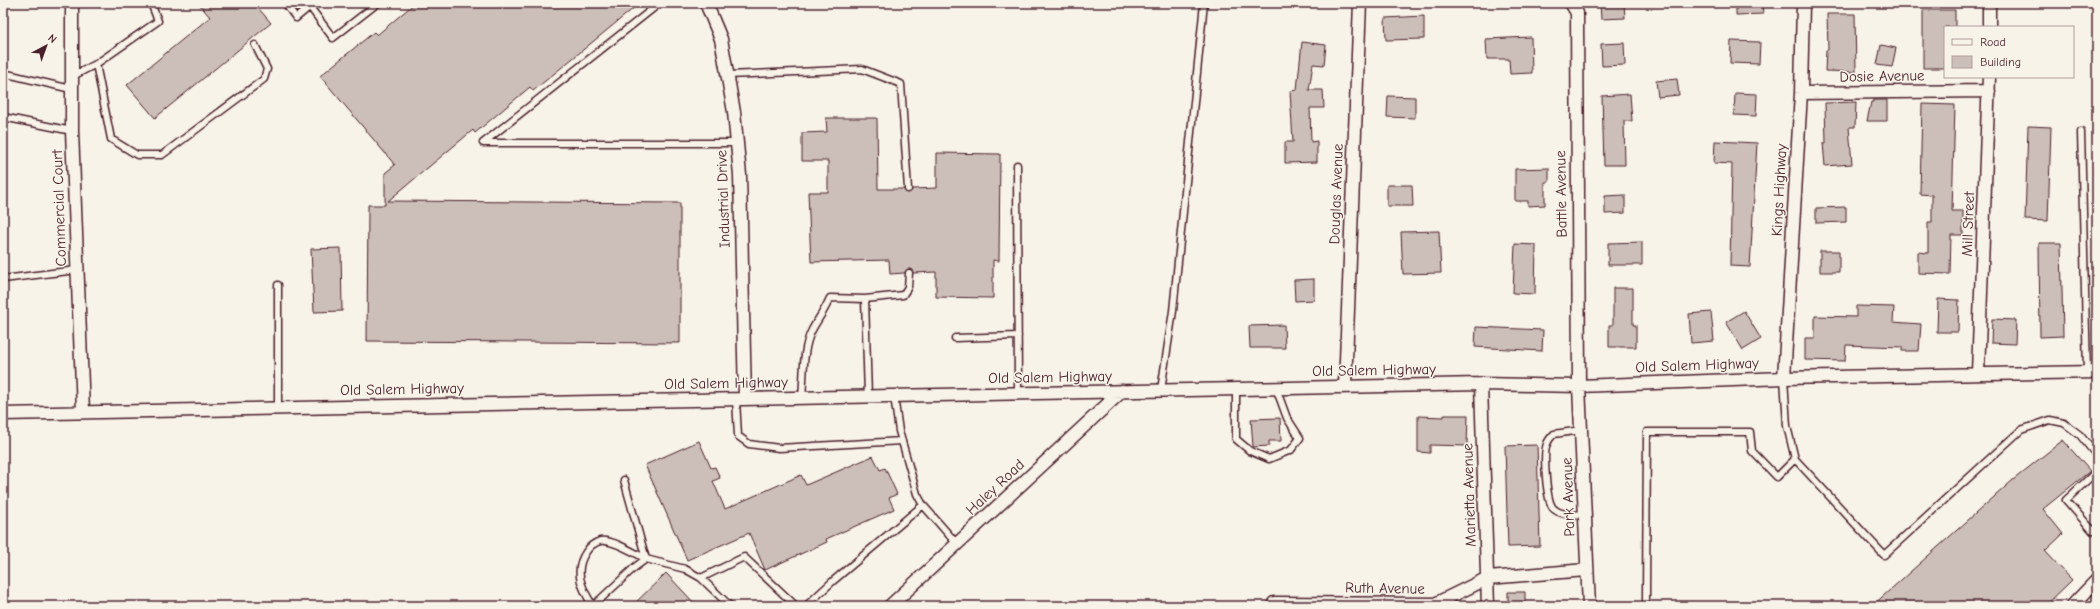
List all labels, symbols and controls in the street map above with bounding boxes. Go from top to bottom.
north arrow [26,26,66,66]
legend [1944,26,2074,78]
text: N [45,32,59,46]
text: Road [1980,35,2006,49]
text: Building [1980,55,2021,69]
street label: Dosie Avenue [1839,66,1925,86]
street label: Douglas Avenue [1325,143,1347,245]
street label: Kings Highway [1768,143,1790,237]
street label: Commercial Court [48,149,70,267]
street label: Industrial Drive [712,149,734,248]
street label: Battle Avenue [1551,150,1571,238]
street label: Mill Street [1958,190,1978,257]
street label: Old Salem Highway [1635,354,1759,376]
street label: Old Salem Highway [1312,360,1436,380]
street label: Old Salem Highway [988,367,1112,387]
street label: Old Salem Highway [664,373,788,393]
street label: Old Salem Highway [340,379,464,399]
street label: Marietta Avenue [1458,442,1480,547]
street label: Haley Road [962,455,1028,519]
street label: Park Avenue [1558,457,1578,537]
street label: Ruth Avenue [1345,578,1425,598]

